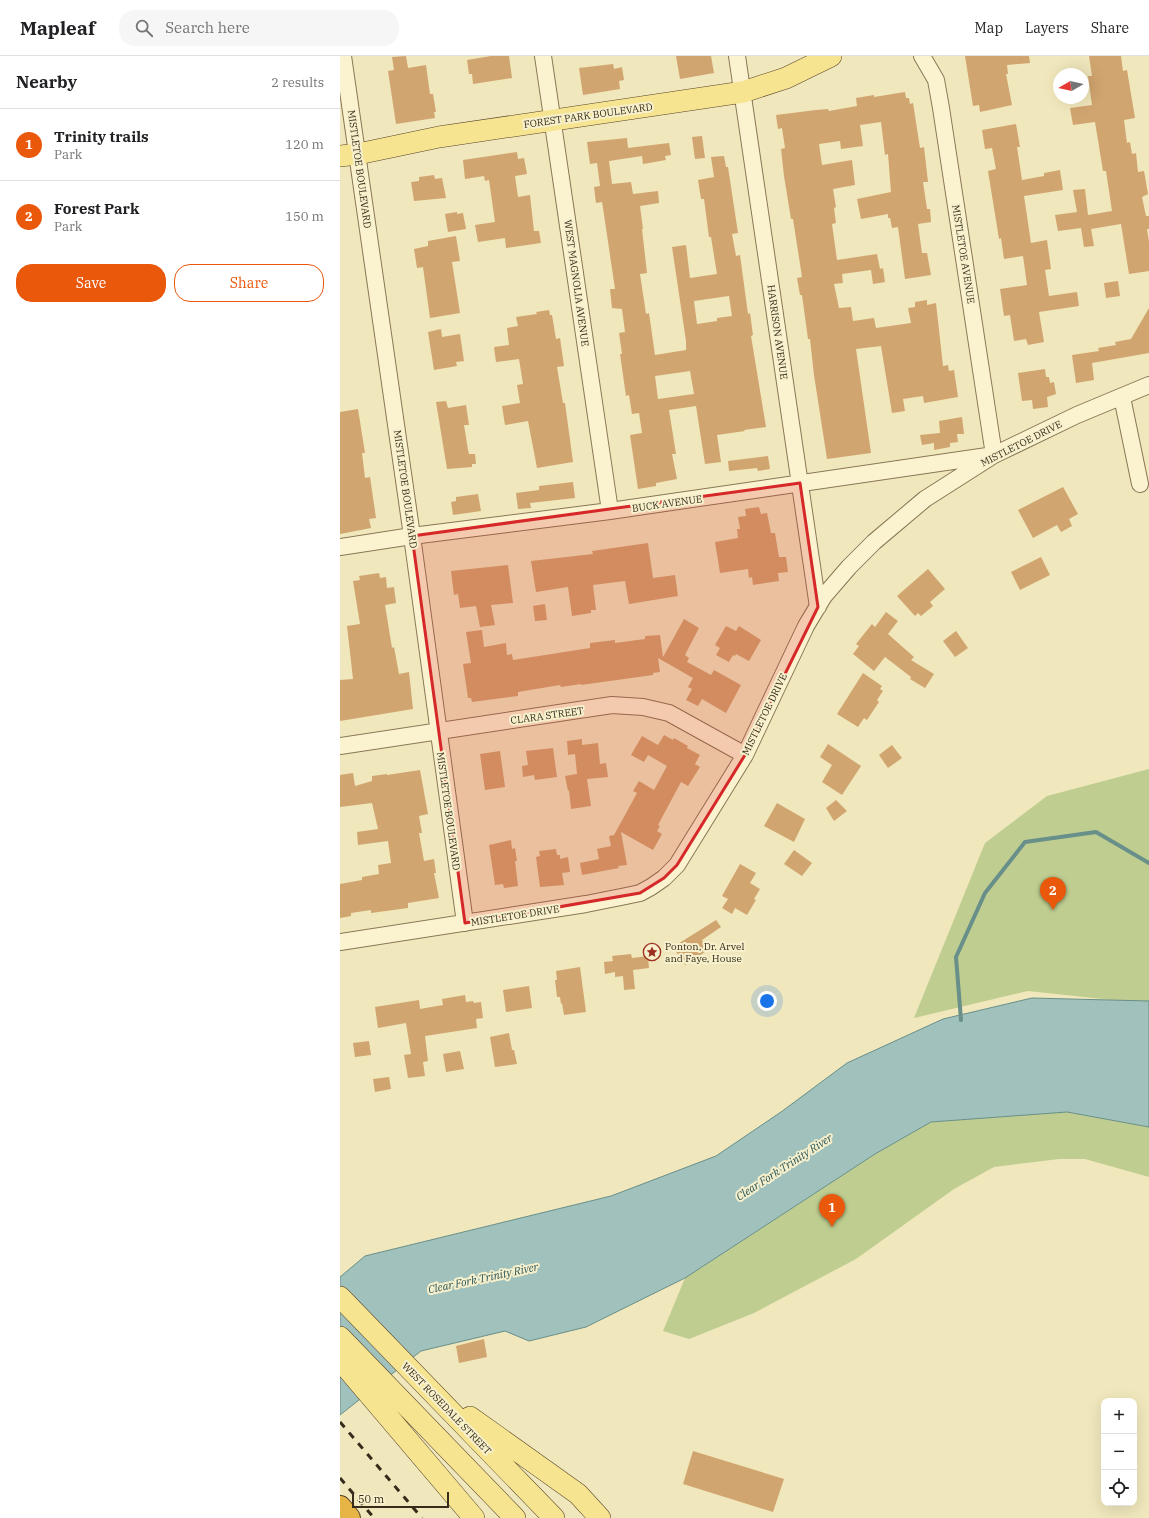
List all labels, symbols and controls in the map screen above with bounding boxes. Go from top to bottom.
search box [119,10,399,46]
text: Mapleaf [20,16,95,40]
icon: search [133,17,155,39]
text: Search here [165,18,250,37]
text: Map [975,19,1003,37]
text: Layers [1025,19,1069,37]
text: Share [1091,19,1129,37]
north arrow [1053,68,1089,104]
text: Nearby [16,71,77,93]
text: 2 results [271,74,324,91]
street label: FOREST PARK BOULEVARD [523,100,653,131]
street label: MISTLETOE BOULEVARD [345,109,374,229]
text: Trinity trails [54,127,149,146]
text: 1 [25,136,33,153]
text: 120 m [285,136,324,153]
text: Park [54,146,82,163]
text: Forest Park [54,199,139,218]
street label: MISTLETOE AVENUE [949,204,978,305]
text: 2 [25,208,33,225]
text: 150 m [285,208,324,225]
text: Park [54,218,82,235]
street label: WEST MAGNOLIA AVENUE [561,219,592,347]
button: Save [16,264,166,302]
button: Share [174,264,324,302]
street label: HARRISON AVENUE [764,284,791,380]
street label: MISTLETOE DRIVE [978,417,1064,470]
street label: MISTLETOE BOULEVARD [391,429,420,549]
street label: BUCK AVENUE [631,492,703,515]
street label: MISTLETOE DRIVE [739,671,790,757]
street label: CLARA STREET [510,704,585,727]
street label: MISTLETOE BOULEVARD [434,751,463,871]
pin: 2 [1040,877,1066,910]
street label: MISTLETOE DRIVE [470,902,560,929]
place label: Ponton, Dr. Arvel and Faye, House [665,940,744,965]
place icon: Ponton, Dr. Arvel and Faye, House [642,942,662,962]
your location [757,991,777,1011]
water label: Clear Fork Trinity River [733,1130,836,1203]
pin: 1 [819,1194,845,1227]
water label: Clear Fork Trinity River [427,1259,540,1297]
street label: WEST ROSEDALE STREET [399,1359,495,1458]
map controls [1101,1398,1137,1506]
button: + [1101,1398,1137,1434]
button: − [1101,1434,1137,1470]
button: locate [1101,1470,1137,1506]
scale bar [352,1490,449,1509]
text: 50 m [358,1492,384,1506]

